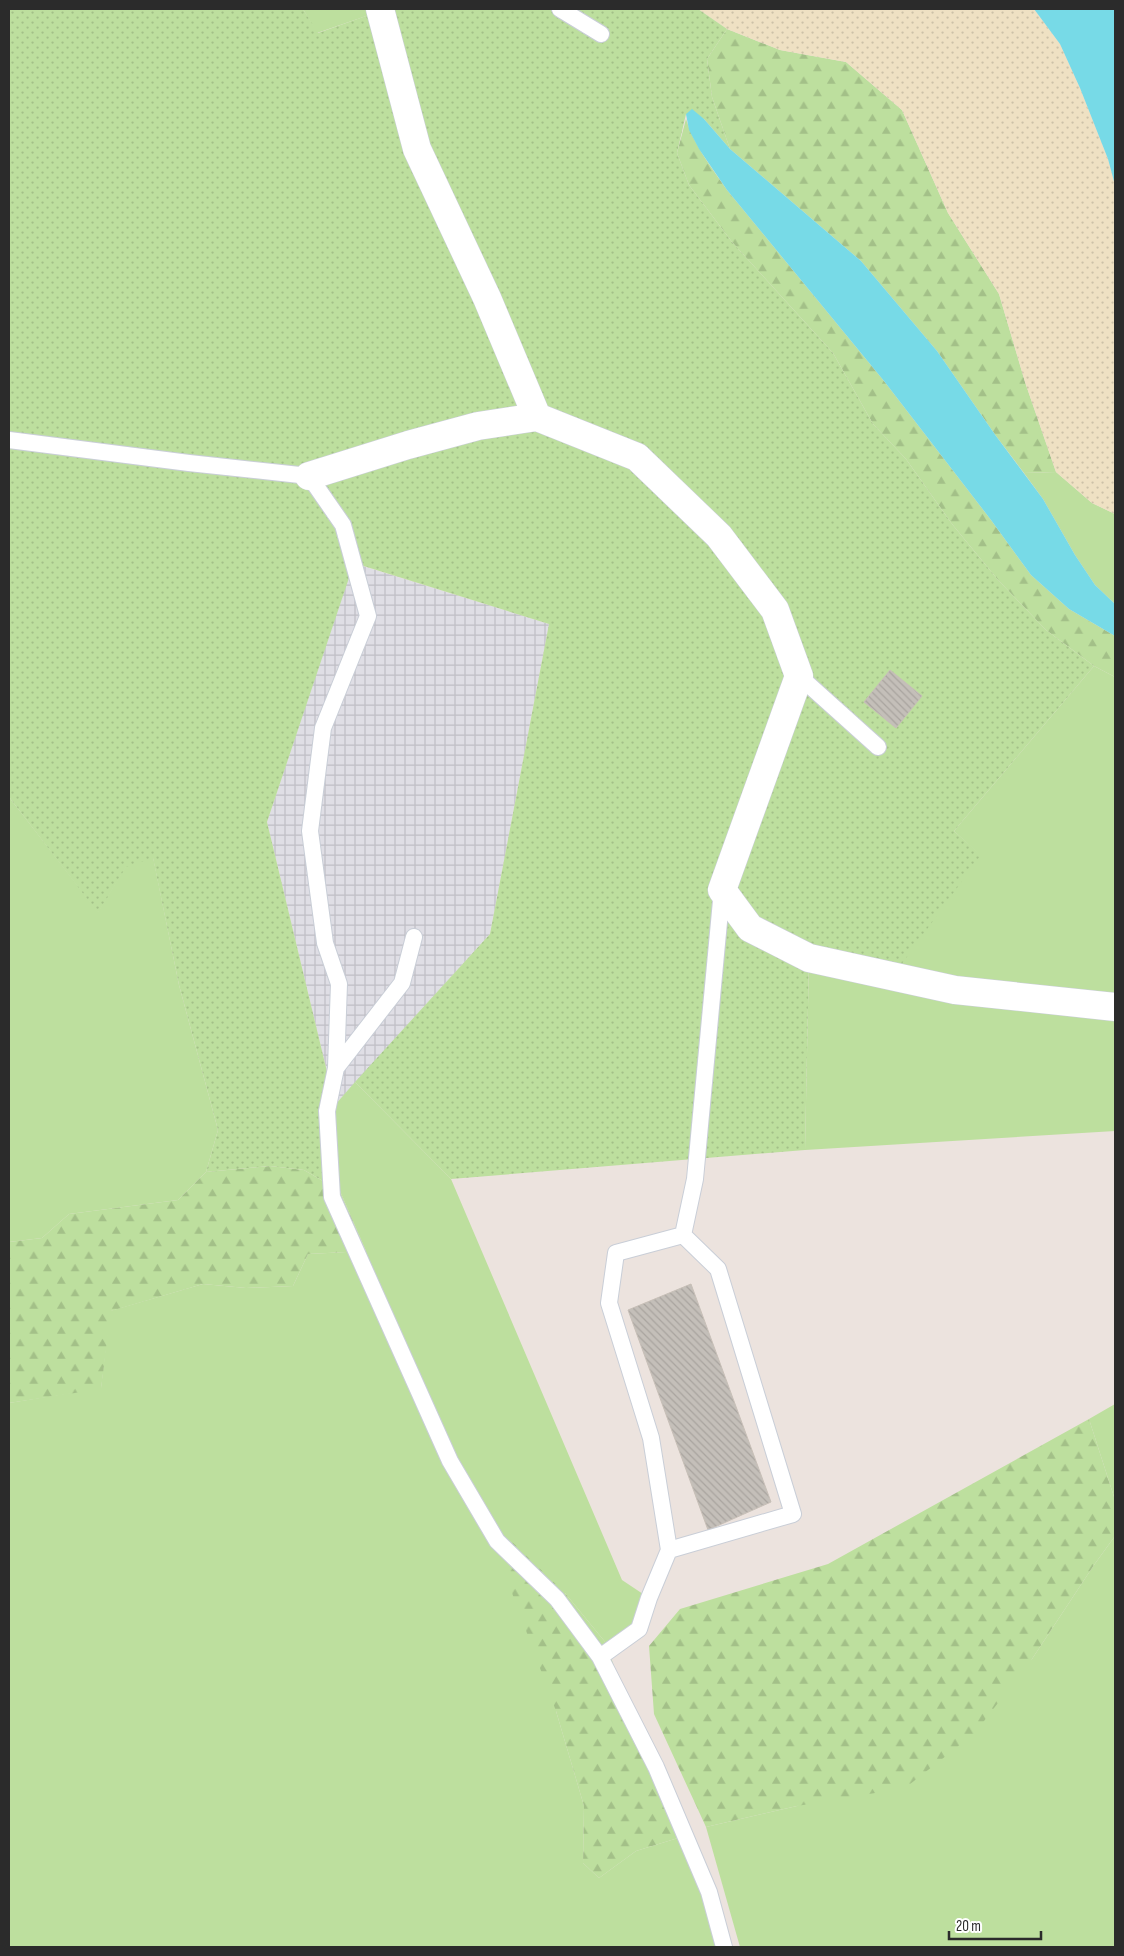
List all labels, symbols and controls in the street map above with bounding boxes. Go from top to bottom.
scale bar [949,1908,1042,1940]
text: 20 m [956,1917,981,1936]

